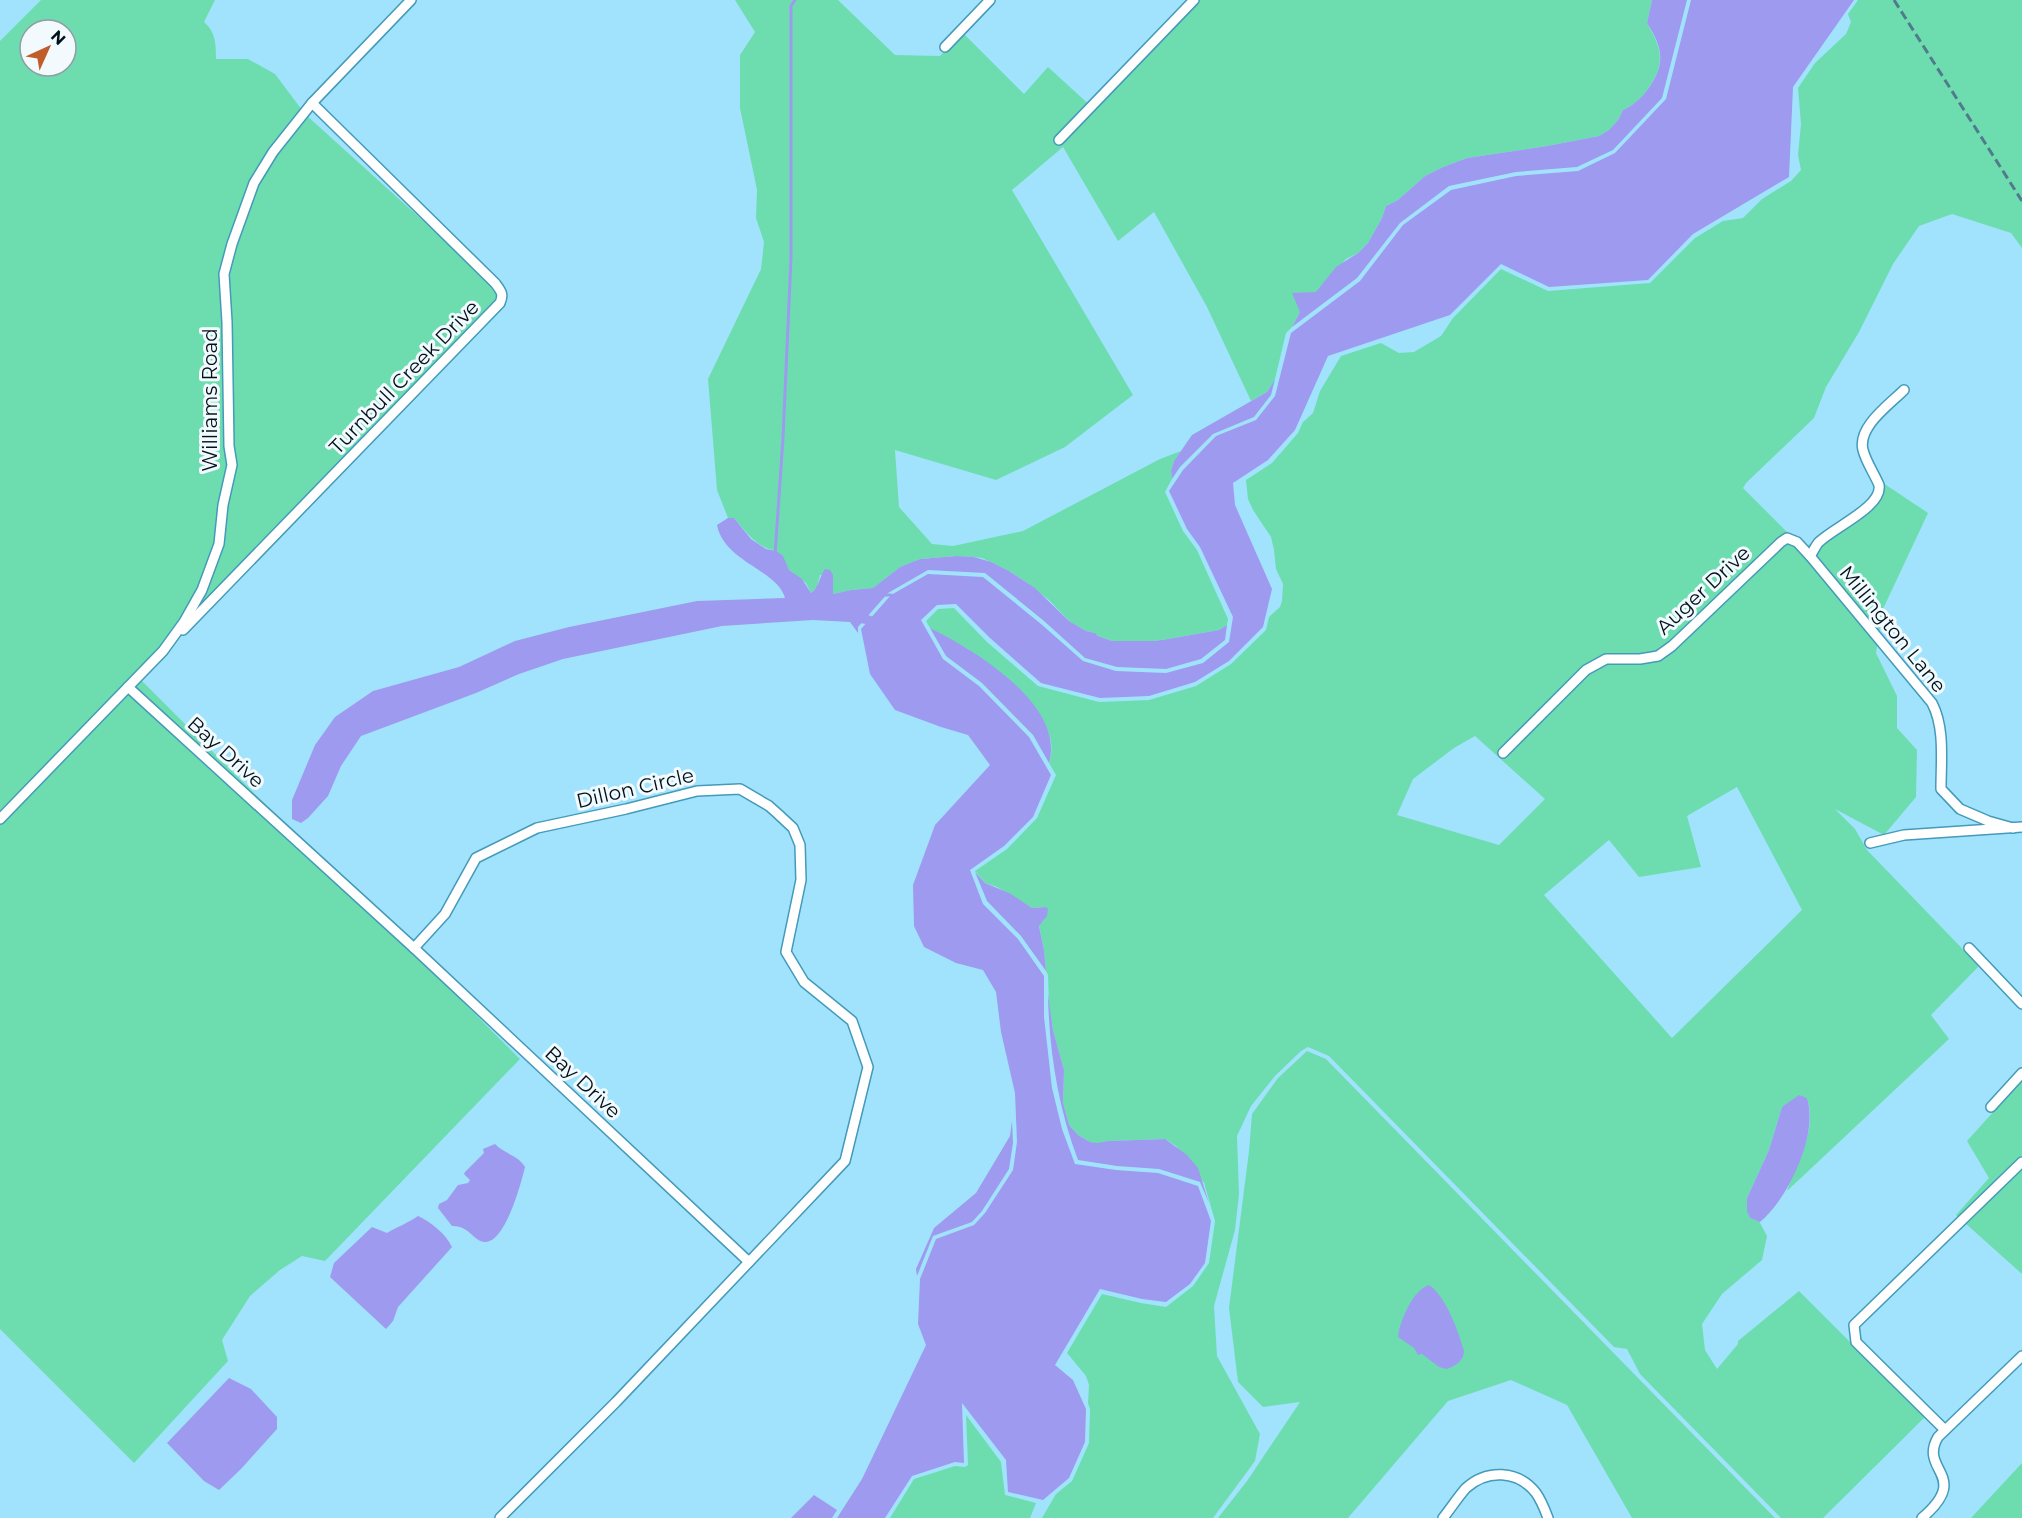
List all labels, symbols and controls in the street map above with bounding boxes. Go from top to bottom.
north arrow [18,18,78,78]
text: N [47,26,70,49]
street label: Turnbull Creek Drive [324,295,484,459]
street label: Williams Road [198,328,222,472]
street label: Auger Drive [1651,541,1755,639]
street label: Millington Lane [1835,561,1951,697]
street label: Bay Drive [183,711,269,793]
street label: Dillon Circle [574,763,696,813]
street label: Bay Drive [540,1041,626,1123]

